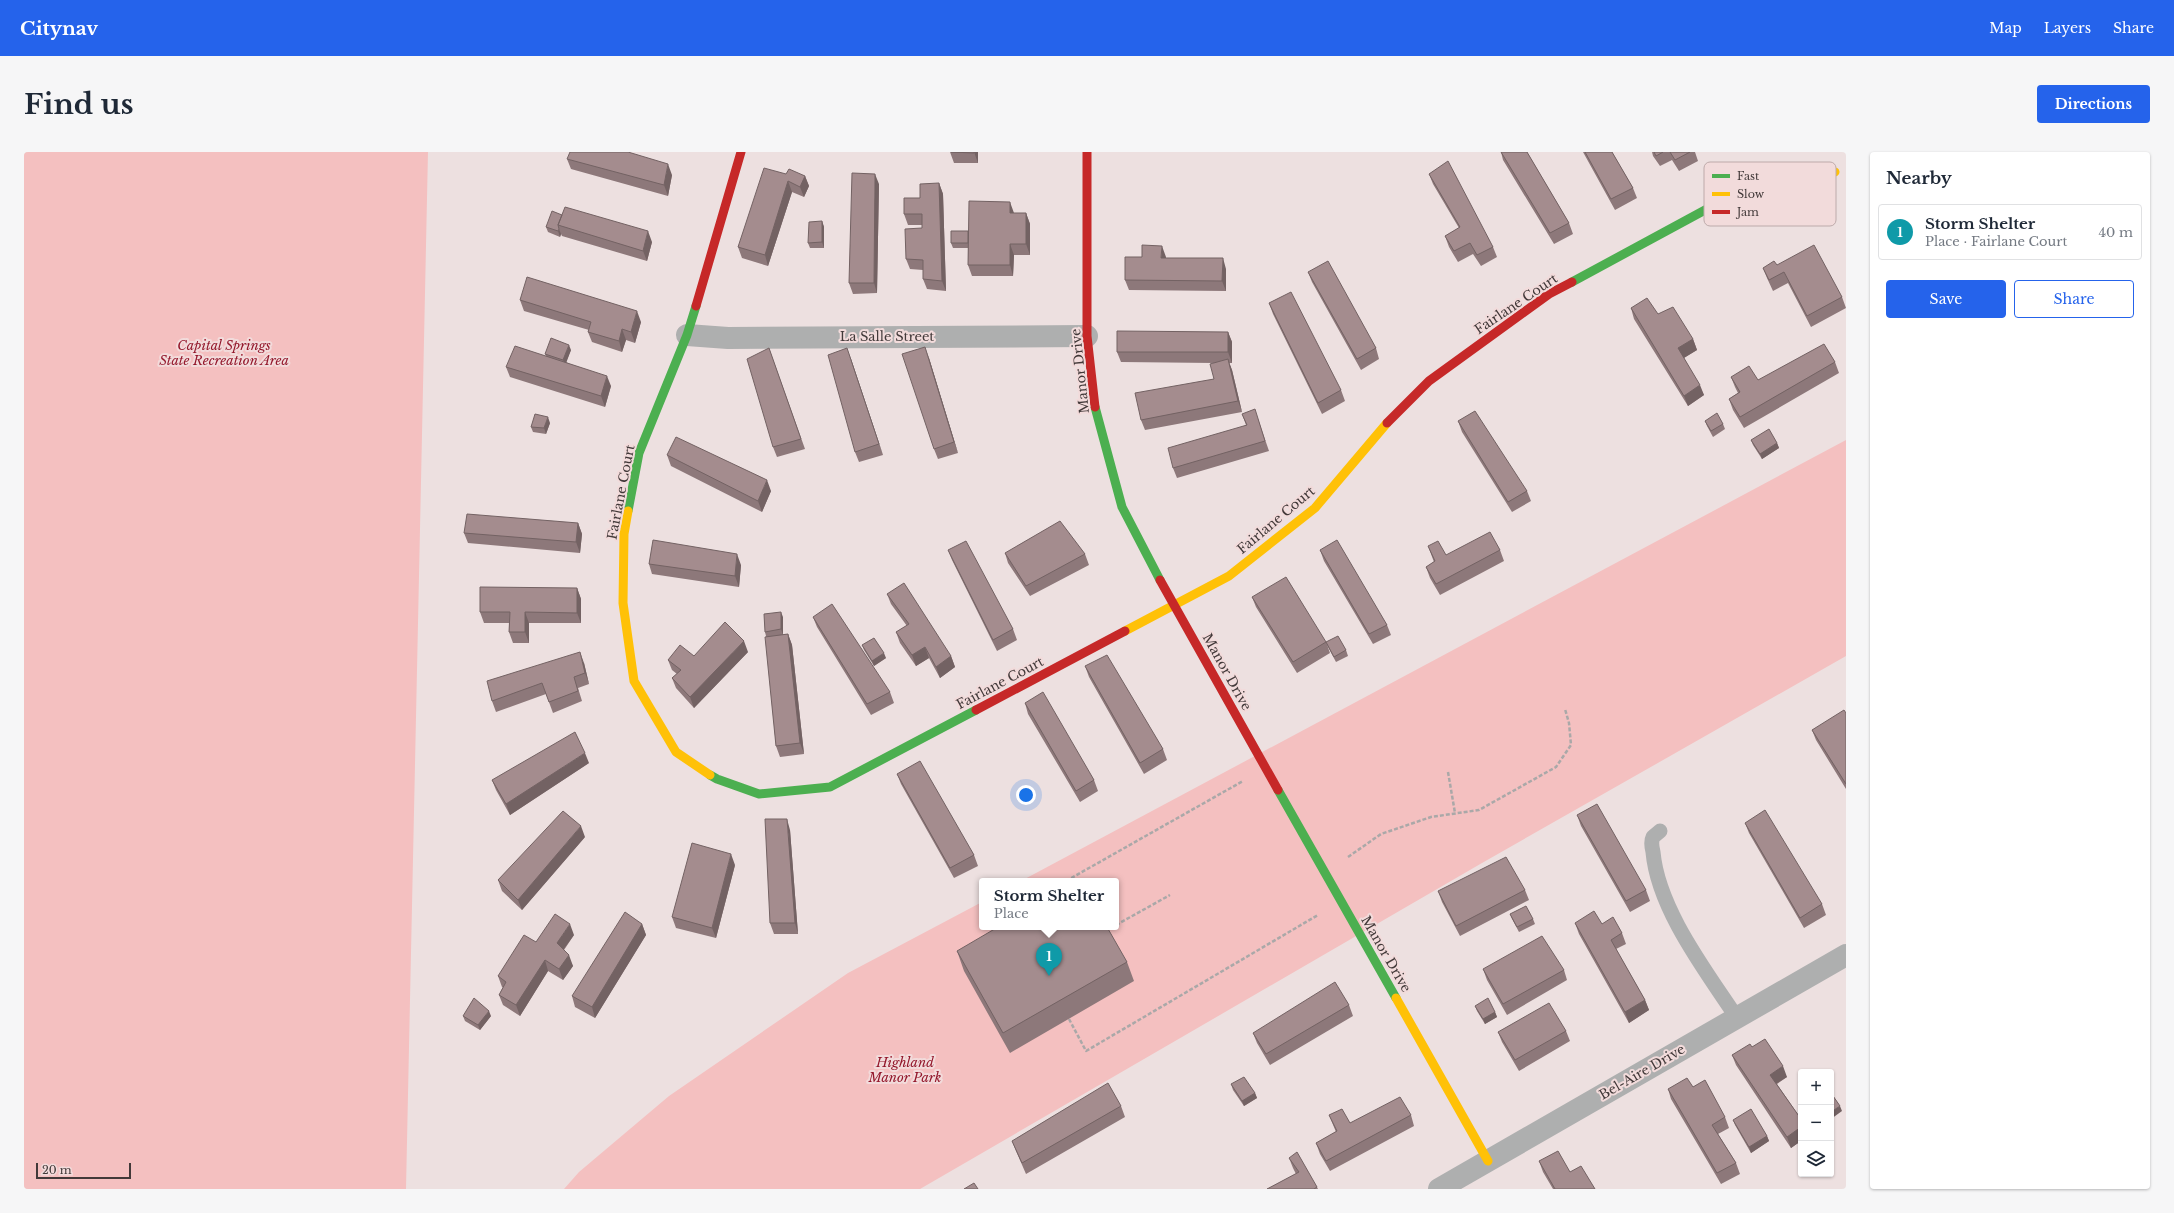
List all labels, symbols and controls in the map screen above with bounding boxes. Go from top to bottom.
text: Citynav [20,17,98,40]
text: Map [1989,19,2022,37]
text: Layers [2044,19,2091,37]
text: Share [2113,19,2154,37]
button: Directions [2037,85,2150,123]
text: Find us [24,87,134,122]
legend [1704,162,1836,226]
text: Nearby [1886,168,1952,189]
text: Fast [1737,169,1760,183]
text: Slow [1737,187,1765,201]
text: Jam [1735,205,1759,219]
text: Storm Shelter [1925,214,2035,233]
text: 1 [1897,224,1903,241]
text: 40 m [2098,224,2133,241]
text: Place · Fairlane Court [1925,233,2067,250]
street label: Fairlane Court [1471,270,1561,338]
button: Save [1886,280,2006,318]
button: Share [2014,280,2134,318]
street label: La Salle Street [840,328,934,345]
street label: Manor Drive [1067,328,1093,414]
park label: Capital Springs State Recreation Area [159,337,289,369]
street label: Fairlane Court [603,443,639,541]
street label: Fairlane Court [1234,482,1318,557]
street label: Manor Drive [1199,630,1255,714]
street label: Fairlane Court [953,653,1047,713]
your location [1016,785,1036,805]
popup [979,878,1119,930]
text: Storm Shelter [994,886,1104,905]
text: Place [994,905,1029,922]
street label: Manor Drive [1357,913,1415,995]
pin: 1 [1036,943,1062,976]
street label: Bel-Aire Drive [1596,1041,1688,1103]
park label: Highland Manor Park [868,1054,942,1086]
map controls [1798,1069,1834,1177]
button: + [1798,1069,1834,1105]
button: − [1798,1105,1834,1141]
button: layers [1798,1141,1834,1177]
scale bar [36,1161,131,1180]
text: 20 m [42,1163,72,1177]

